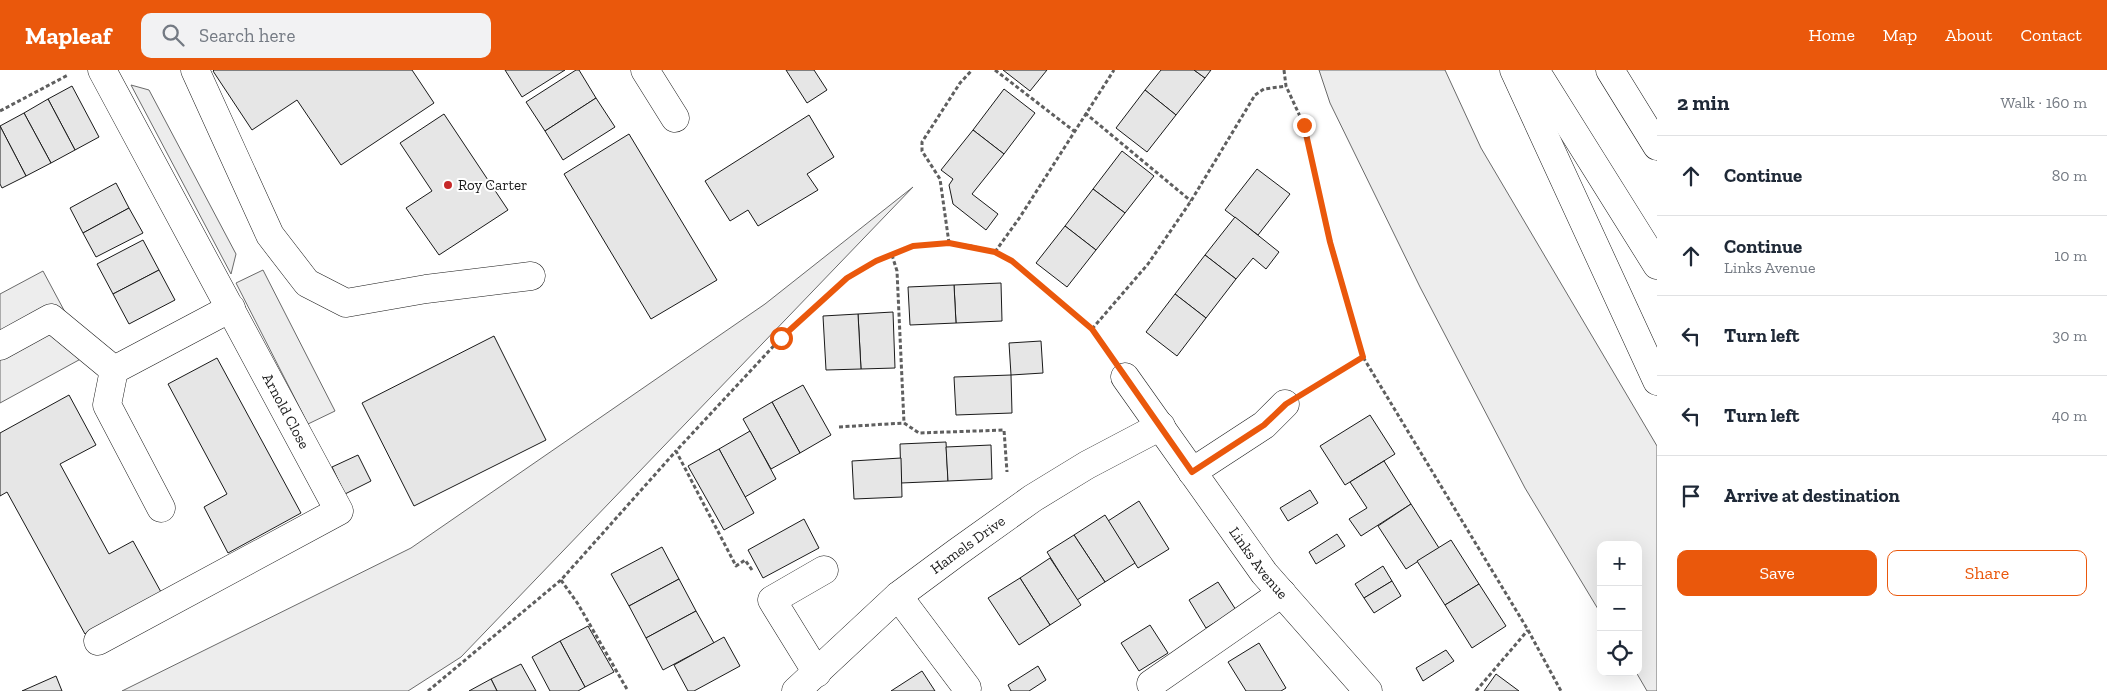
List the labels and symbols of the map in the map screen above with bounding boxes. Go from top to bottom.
route end [1293,114,1316,137]
place label: Roy Carter [458,176,527,194]
marker: Roy Carter [442,179,454,191]
route start [770,327,793,350]
street label: Arnold Close [259,370,313,452]
street label: Hamels Drive [927,512,1009,578]
street label: Links Avenue [1225,524,1292,603]

